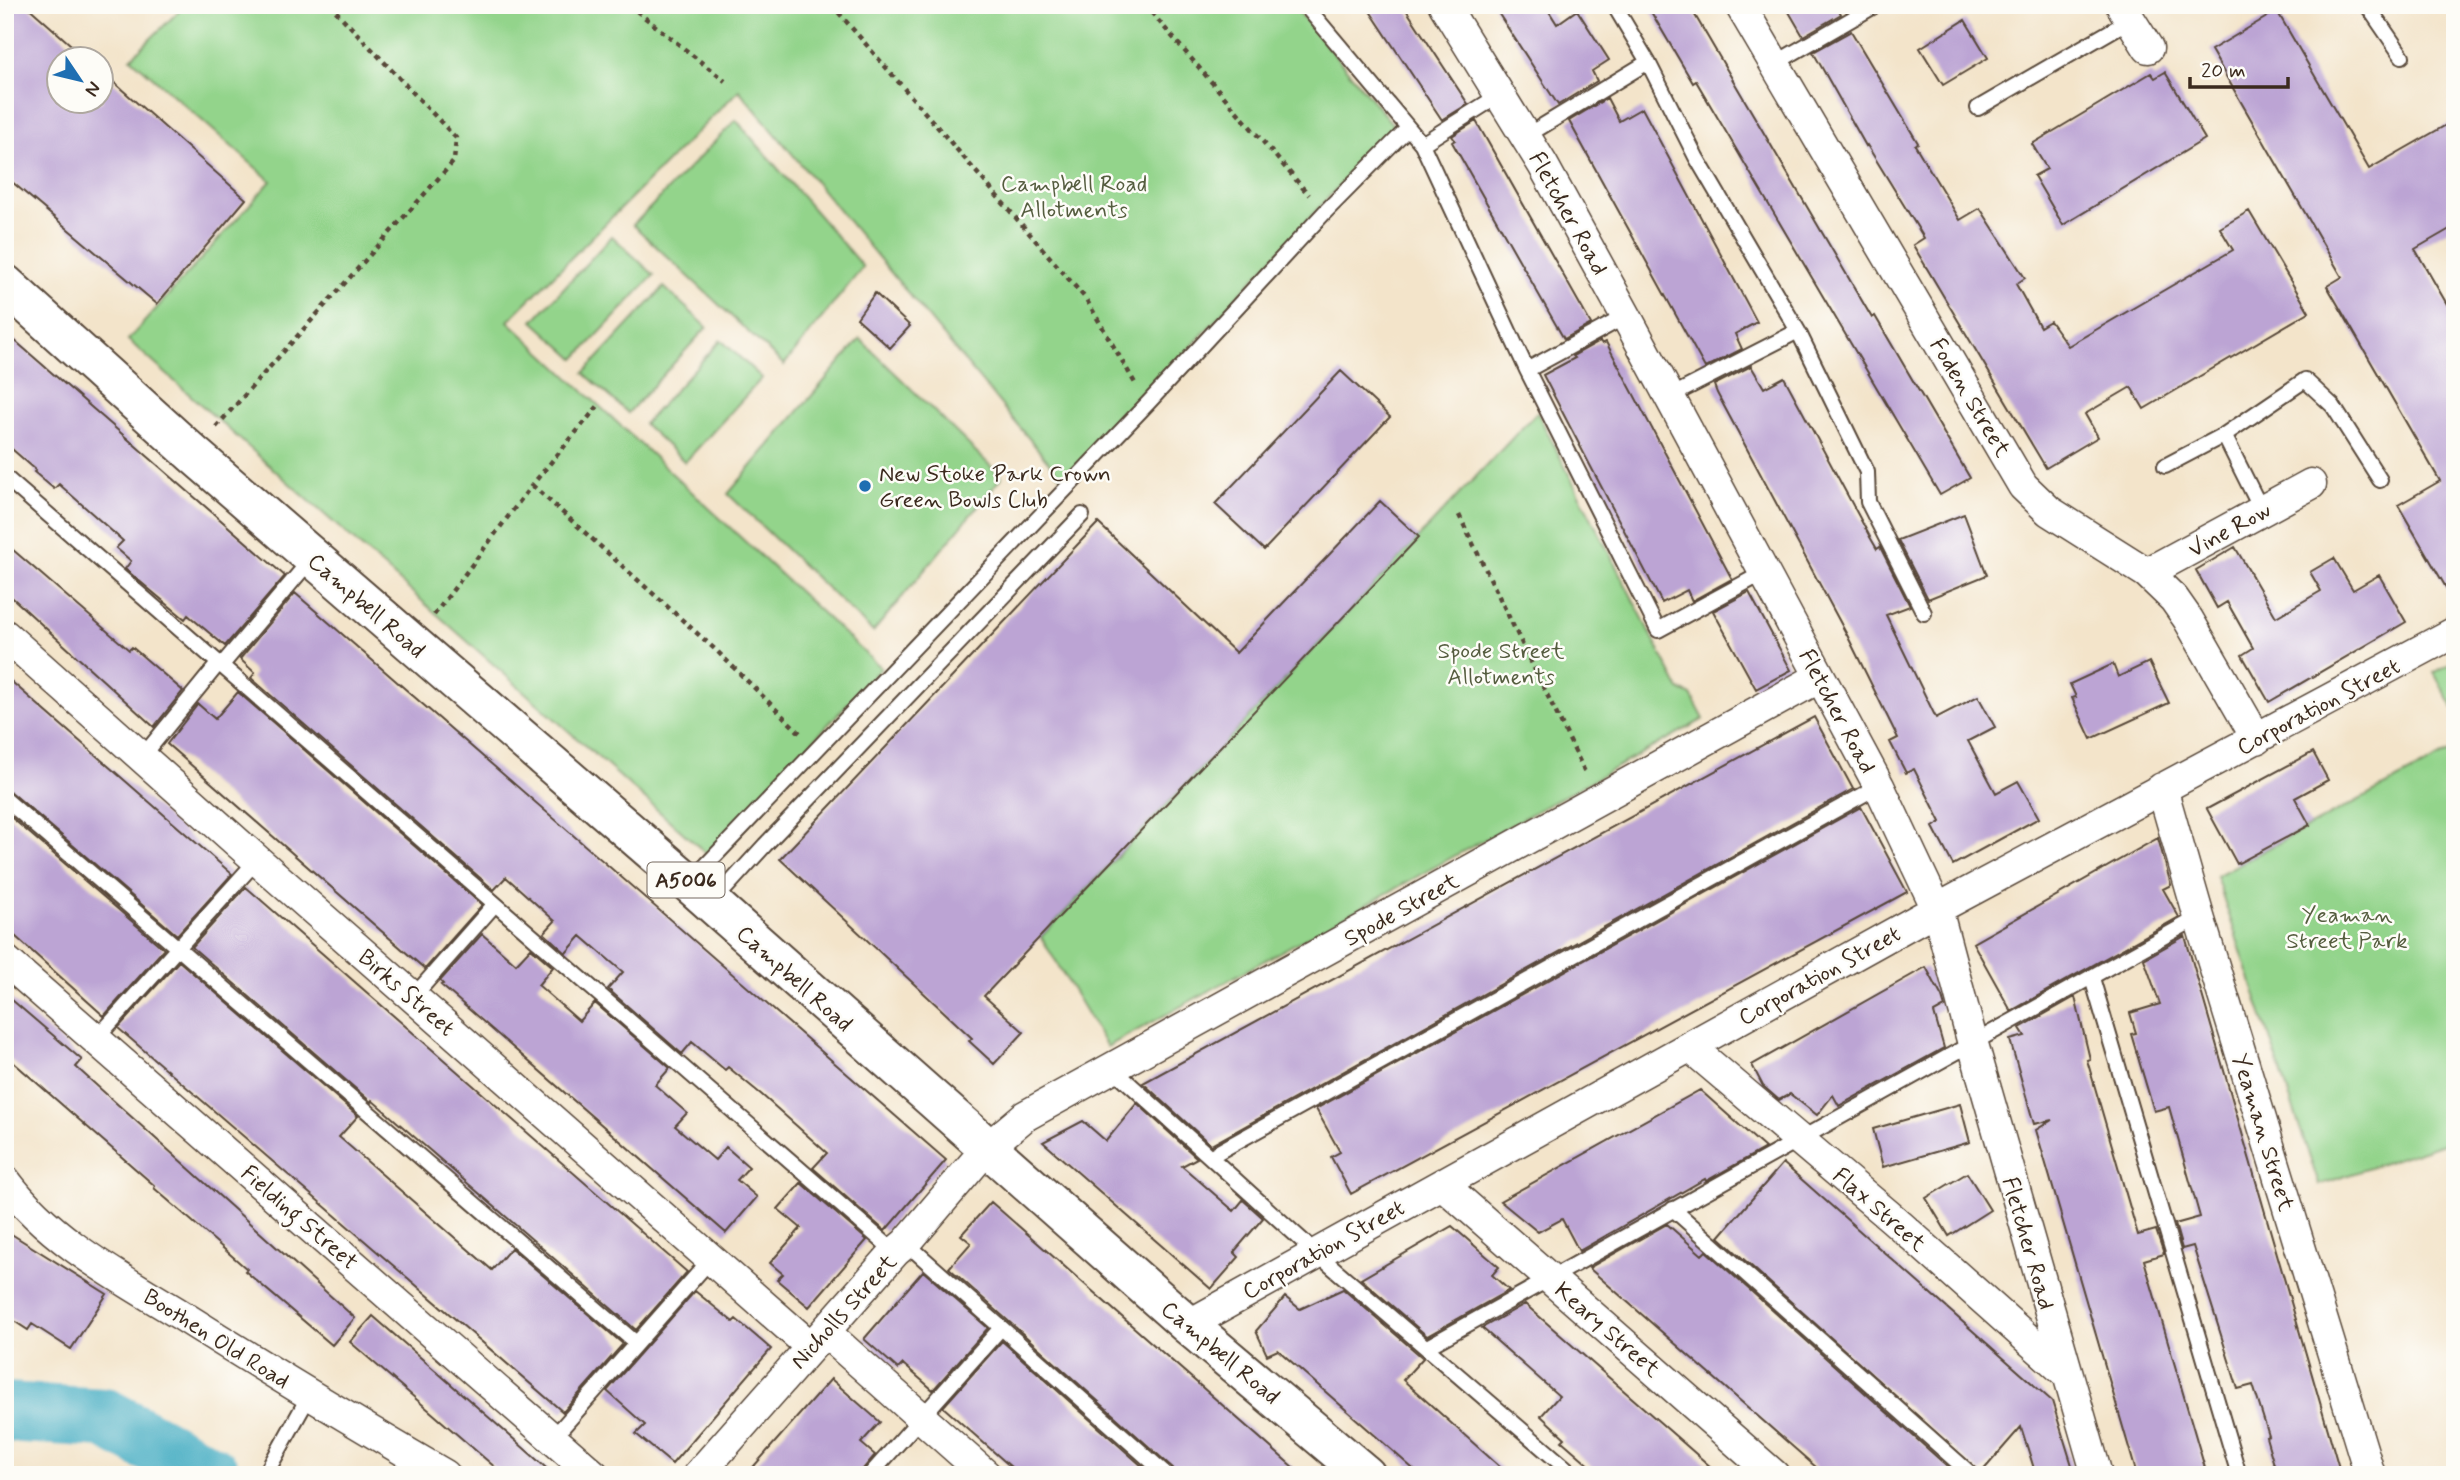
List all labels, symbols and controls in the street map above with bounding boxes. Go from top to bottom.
north arrow [46,46,116,116]
scale bar [2190,46,2288,90]
text: 20 m [2201,57,2246,85]
text: N [79,77,107,101]
street label: Fletcher Road [1521,147,1614,281]
park label: Campbell Road Allotments [1001,170,1147,226]
street label: Foden Street [1922,333,2017,464]
place label: New Stoke Park Crown Green Bowls Club [879,460,1111,516]
marker: New Stoke Park Crown Green Bowls Club [857,478,873,494]
street label: Vine Row [2183,496,2277,566]
street label: Campbell Road [301,547,431,666]
park label: Spode Street Allotments [1437,637,1565,693]
street label: Fletcher Road [1791,644,1882,779]
street label: Corporation Street [2232,652,2406,763]
road number: A5006 [648,862,724,898]
street label: Spode Street [1339,867,1465,955]
park label: Yeaman Street Park [2286,901,2408,957]
street label: Campbell Road [729,919,858,1040]
street label: Corporation Street [1734,920,1906,1034]
street label: Birks Street [351,943,460,1044]
street label: Yeaman Street [2224,1050,2300,1215]
street label: Fielding Street [232,1159,364,1279]
street label: Flax Street [1826,1162,1932,1260]
street label: Fletcher Road [1994,1174,2060,1313]
street label: Corporation Street [1238,1194,1410,1308]
street label: Nicholls Street [785,1248,905,1376]
street label: Keary Street [1547,1276,1666,1385]
street label: Boothen Old Road [137,1283,295,1397]
street label: Campbell Road [1154,1295,1285,1412]

